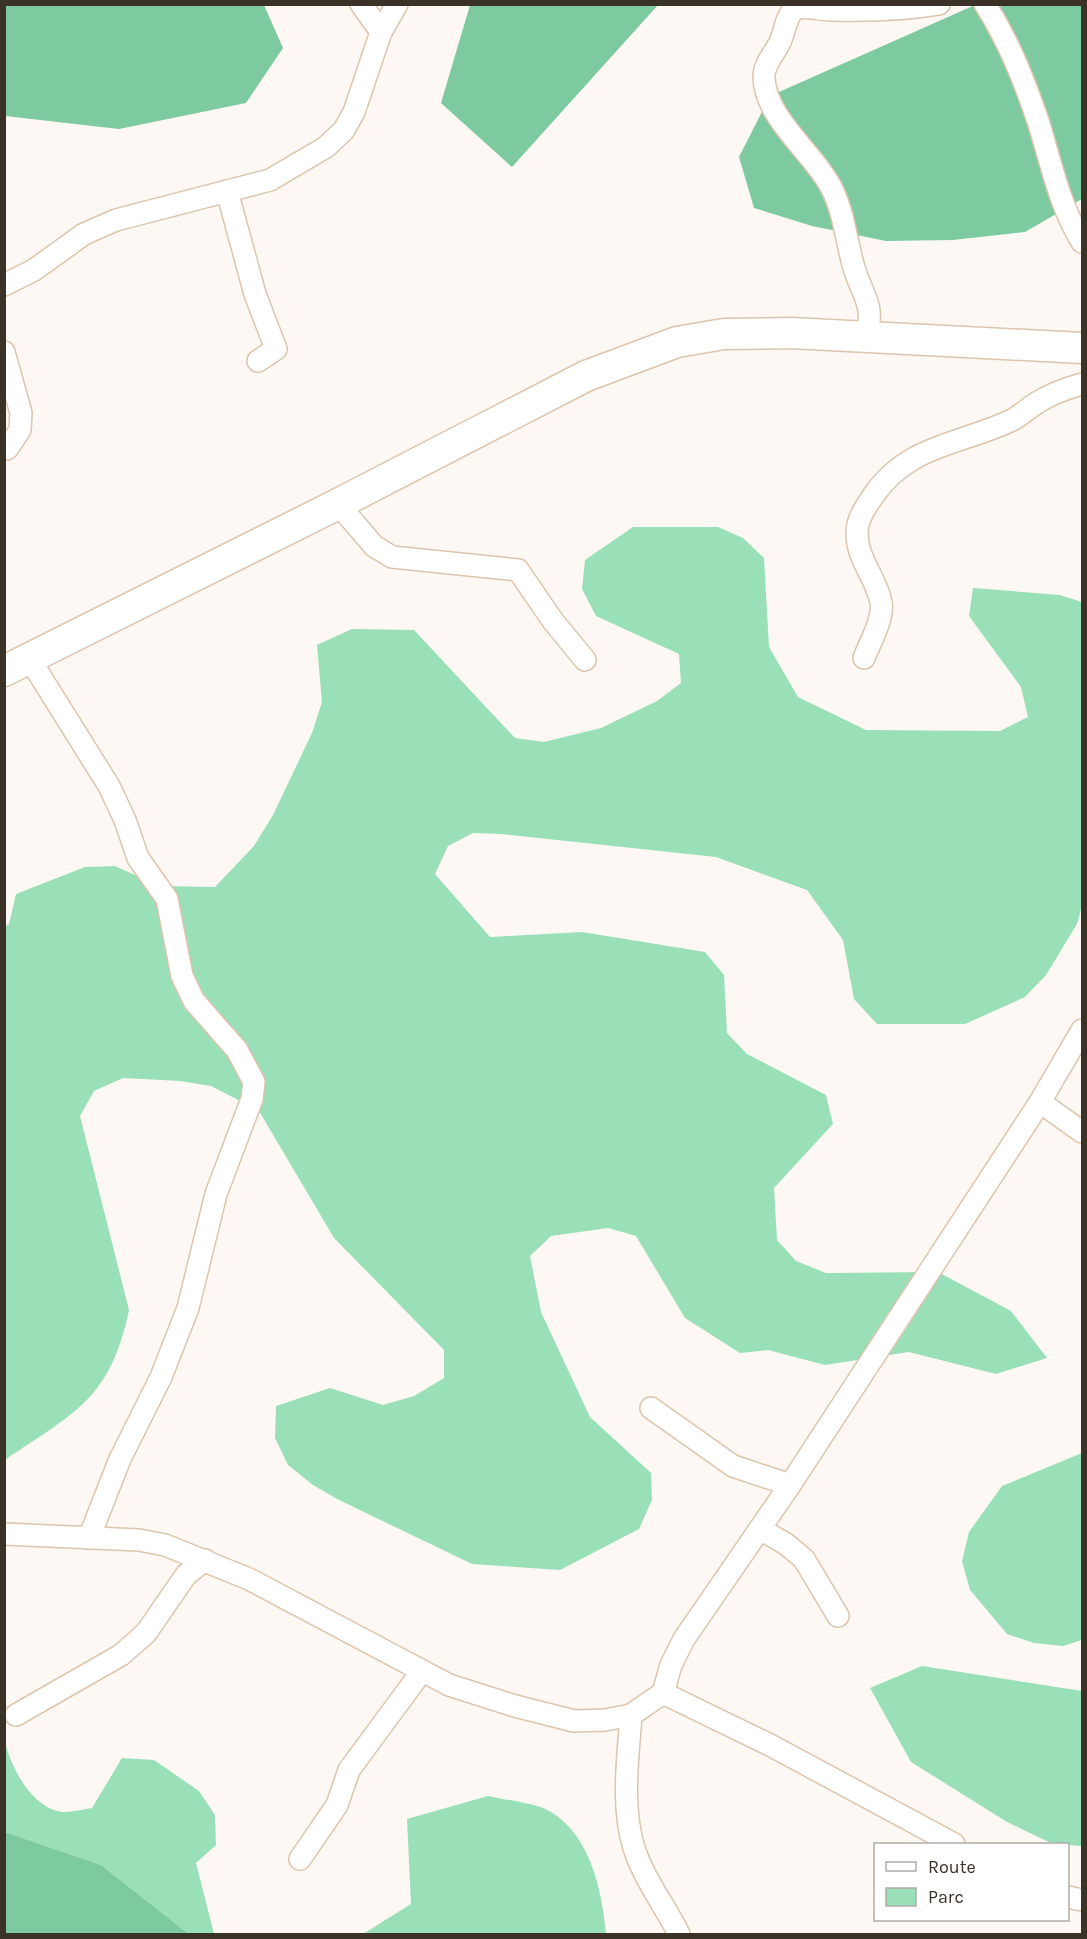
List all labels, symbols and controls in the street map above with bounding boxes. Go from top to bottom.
legend [874,1843,1069,1921]
text: Route [928,1856,976,1878]
text: Parc [928,1886,964,1908]

